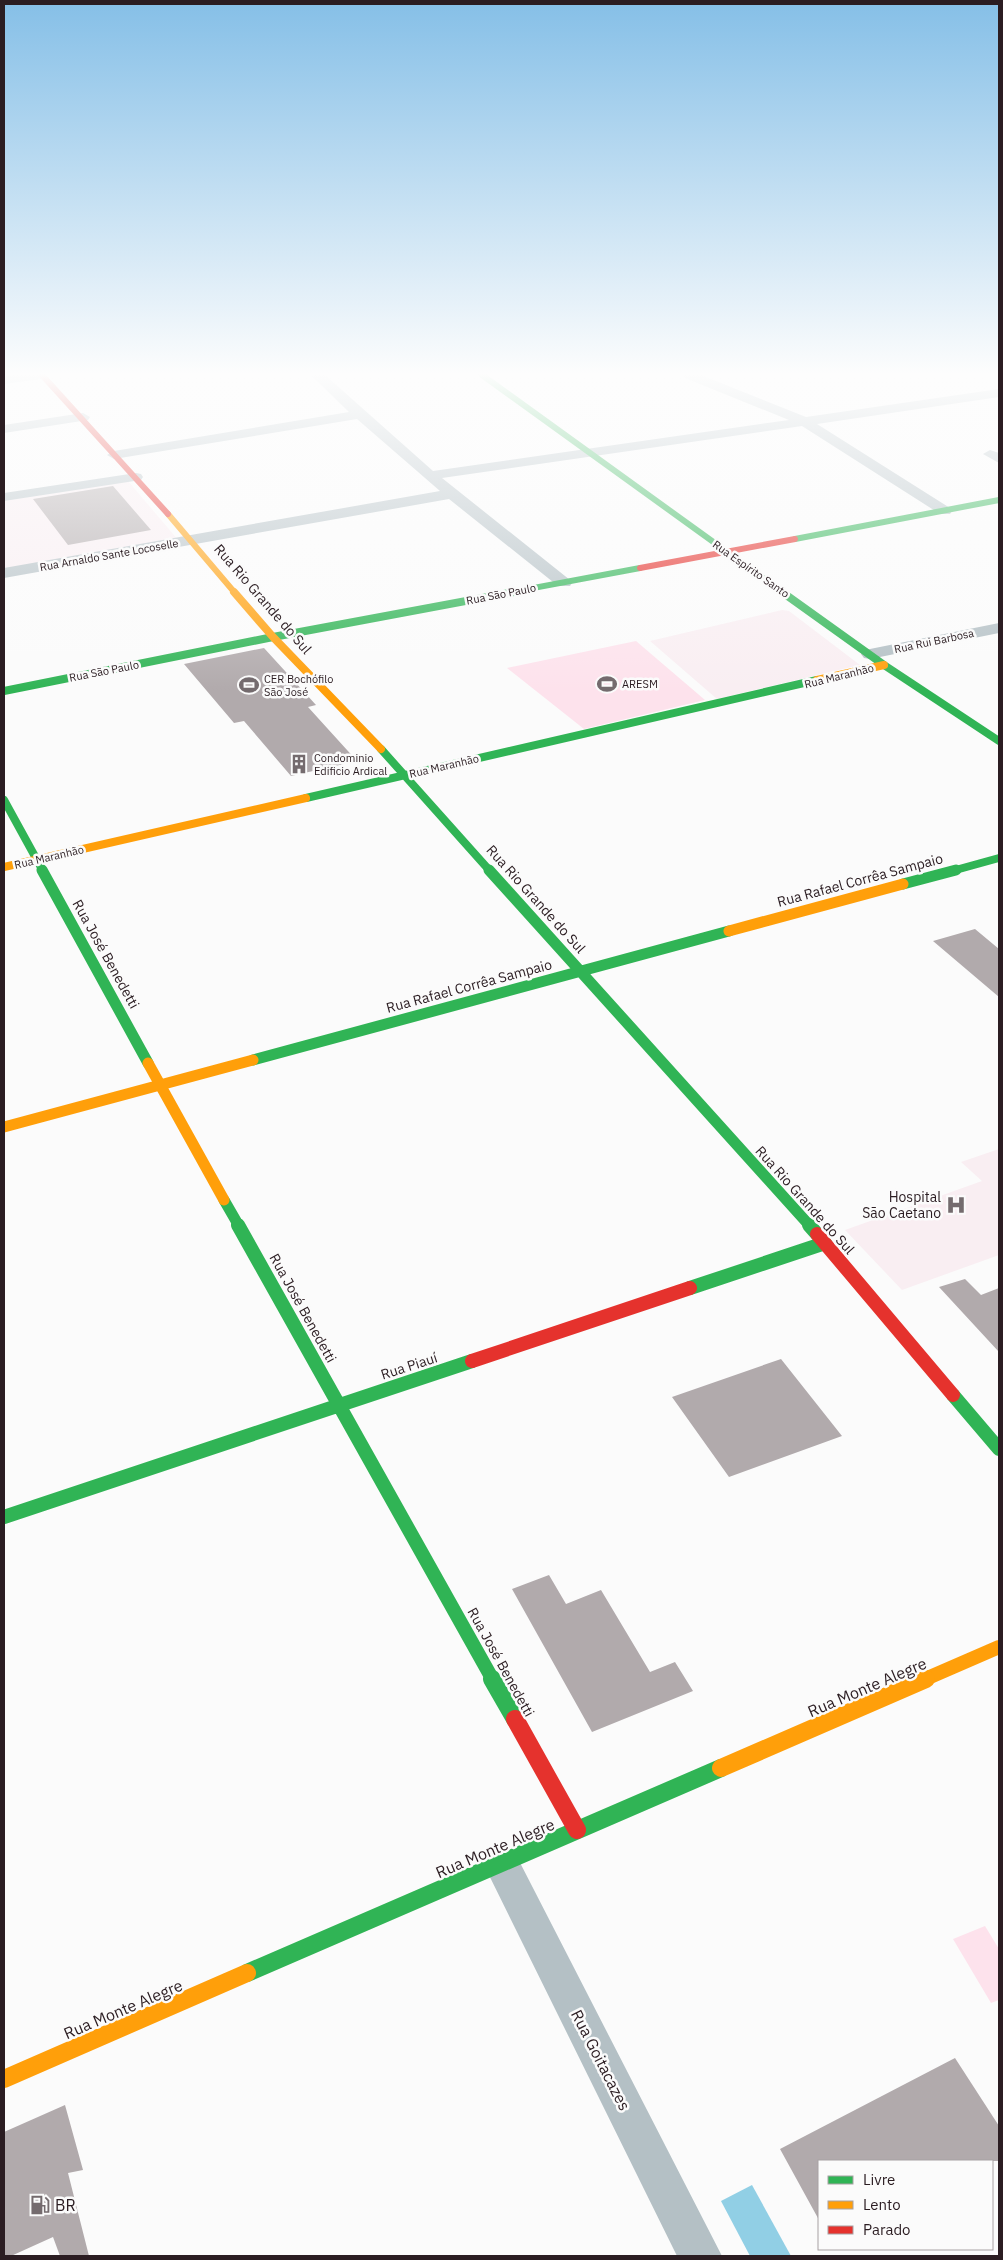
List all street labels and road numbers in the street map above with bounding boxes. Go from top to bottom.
street label: Rua Arnaldo Sante Locoselle [39,536,179,574]
street label: Rua Espírito Santo [710,537,792,601]
street label: Rua Rio Grande do Sul [210,540,316,658]
street label: Rua São Paulo [465,580,537,608]
street label: Rua Rui Barbosa [893,626,975,656]
street label: Rua São Paulo [68,657,140,685]
street label: Rua Maranhão [803,661,875,691]
street label: Rua Maranhão [408,751,480,781]
street label: Rua Rio Grande do Sul [483,841,590,957]
street label: Rua Maranhão [13,842,85,872]
street label: Rua Rafael Corrêa Sampaio [775,849,945,911]
street label: Rua José Benedetti [69,896,143,1012]
street label: Rua Rafael Corrêa Sampaio [384,955,554,1017]
street label: Rua Rio Grande do Sul [752,1142,859,1258]
street label: Rua José Benedetti [266,1250,340,1366]
street label: Rua Piauí [378,1348,440,1384]
street label: Rua José Benedetti [464,1604,538,1720]
street label: Rua Monte Alegre [805,1653,930,1721]
street label: Rua Monte Alegre [433,1814,558,1882]
street label: Rua Monte Alegre [61,1975,186,2043]
street label: Rua Goitacazes [567,2006,635,2114]

